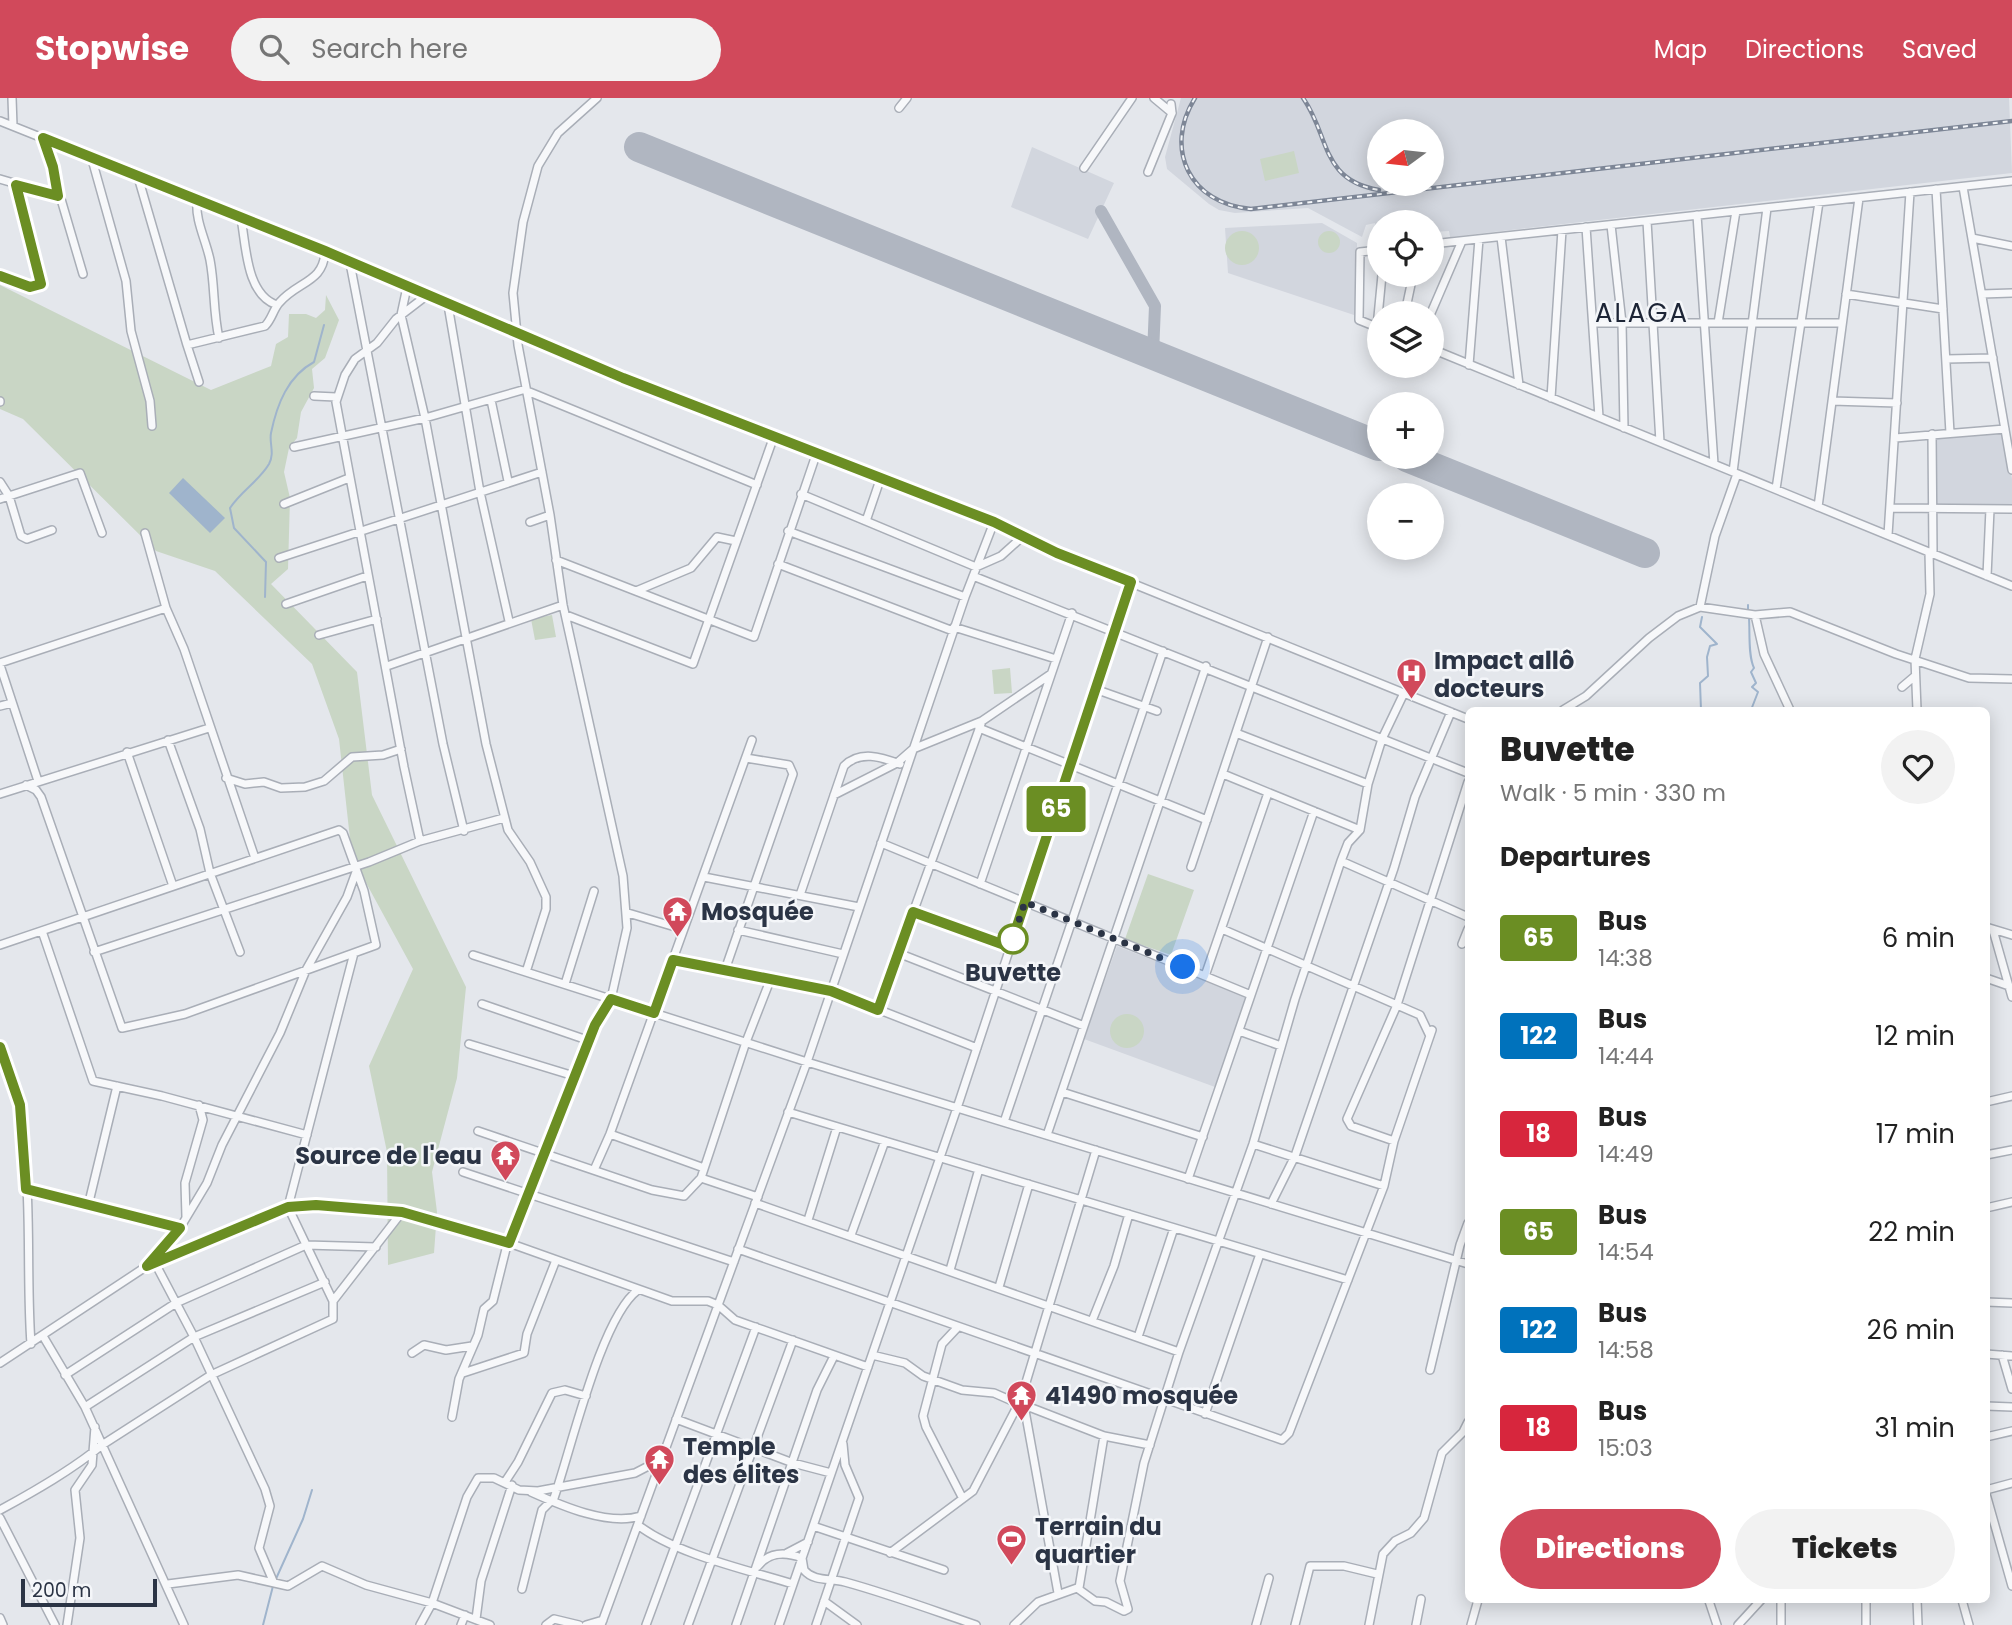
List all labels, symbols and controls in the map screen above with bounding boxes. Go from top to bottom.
search box [231,18,721,81]
text: Stopwise [35,25,189,72]
icon: search [255,30,293,68]
text: Search here [311,31,468,67]
text: Map [1654,33,1707,66]
text: Directions [1745,33,1864,66]
text: Saved [1902,33,1977,66]
north arrow [1367,119,1444,196]
map controls [1367,119,1444,560]
button: locate [1367,210,1444,287]
district label: ALAGA [1595,295,1689,331]
button: layers [1367,301,1444,378]
button: + [1367,392,1444,469]
button: − [1367,483,1444,560]
place label: Impact allô docteurs [1434,644,1574,705]
hospital icon: Impact allô docteurs [1394,657,1428,701]
text: Buvette [1500,726,1635,773]
button: heart [1881,730,1955,804]
text: Walk · 5 min · 330 m [1500,777,1726,809]
line badge: 65 [1024,786,1088,832]
text: 65 [1041,792,1071,825]
text: Departures [1500,839,1651,875]
temple icon: Mosquée [661,894,695,938]
place label: Mosquée [701,895,814,928]
text: Bus [1598,903,1647,939]
text: 6 min [1882,920,1955,956]
text: 65 [1523,921,1554,954]
marker: Buvette [998,924,1028,954]
text: 14:38 [1598,942,1653,974]
your location [1165,949,1200,984]
place label: Buvette [965,956,1061,989]
text: Bus [1598,1001,1647,1037]
text: 12 min [1875,1018,1955,1054]
text: 122 [1520,1019,1557,1052]
text: 14:44 [1598,1040,1654,1072]
text: Bus [1598,1099,1647,1135]
text: 17 min [1876,1116,1955,1152]
text: 18 [1526,1117,1551,1150]
temple icon: Source de l'eau [488,1138,522,1182]
text: 14:49 [1598,1138,1654,1170]
place label: Source de l'eau [295,1139,482,1172]
text: Bus [1598,1197,1647,1233]
text: 22 min [1868,1214,1955,1250]
text: 65 [1523,1215,1554,1248]
text: 14:54 [1598,1236,1654,1268]
text: Bus [1598,1295,1647,1331]
text: 26 min [1867,1312,1955,1348]
text: 122 [1520,1313,1557,1346]
text: 14:58 [1598,1334,1654,1366]
temple icon: 41490 mosquée [1005,1378,1039,1422]
place label: 41490 mosquée [1045,1379,1238,1412]
text: Bus [1598,1393,1647,1429]
text: 31 min [1875,1410,1955,1446]
text: 18 [1526,1411,1551,1444]
place label: Temple des élites [683,1430,799,1491]
text: 15:03 [1598,1432,1653,1464]
temple icon: Temple des élites [643,1443,677,1487]
button: Directions [1500,1509,1721,1589]
button: Tickets [1735,1509,1955,1589]
place label: Terrain du quartier [1035,1510,1162,1571]
sports icon: Terrain du quartier [995,1523,1029,1567]
scale bar [21,1576,158,1608]
text: 200 m [32,1577,91,1604]

